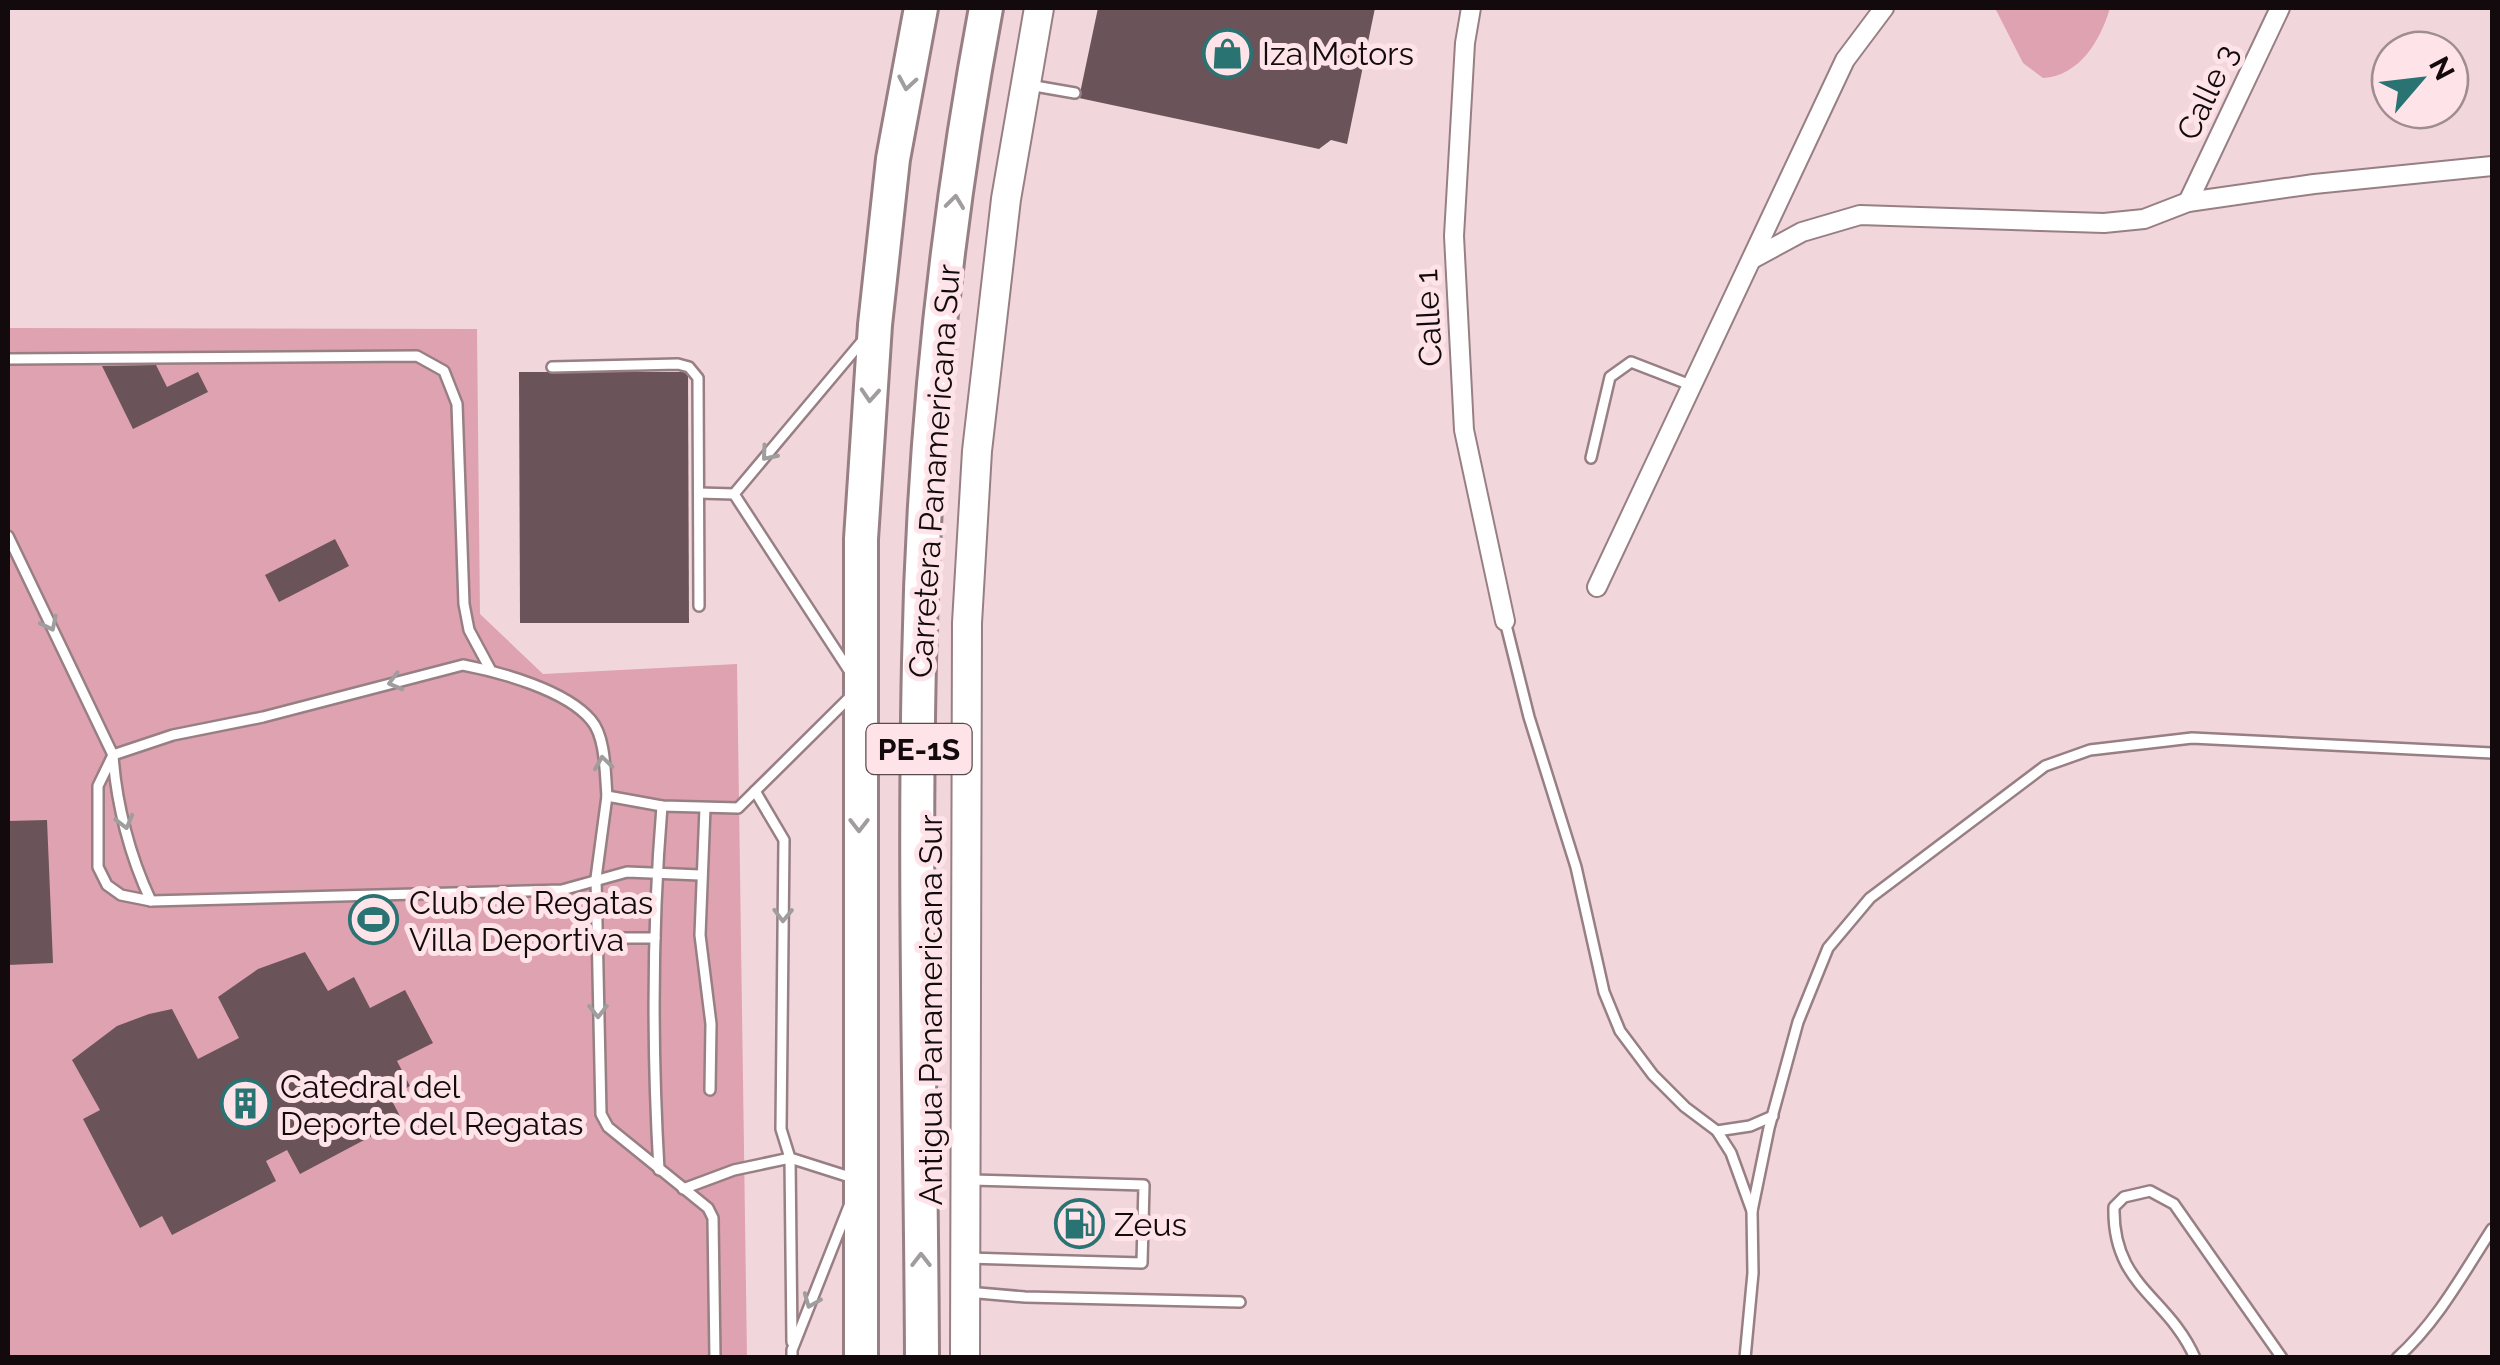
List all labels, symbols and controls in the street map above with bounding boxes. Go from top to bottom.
shop icon: Iza Motors [1201,27,1253,79]
north arrow [2370,30,2470,130]
place label: Iza Motors [1262,35,1414,72]
street label: Calle 3 [2169,38,2245,146]
text: N [2422,51,2461,86]
one-way arrow [897,75,918,91]
one-way arrow [944,193,965,210]
street label: Carretera Panamericana Sur [901,263,967,679]
street label: Calle 1 [1407,268,1449,368]
one-way arrow [860,388,882,404]
one-way arrow [762,442,780,460]
one-way arrow [38,613,58,631]
one-way arrow [387,671,404,692]
road number: PE-1S [866,724,972,774]
one-way arrow [594,755,615,771]
one-way arrow [113,813,134,830]
street label: Antigua Panamericana Sur [912,815,949,1205]
one-way arrow [848,818,870,833]
place label: Club de Regatas Villa Deportiva [409,884,653,958]
sports icon: Club de Regatas Villa Deportiva [348,894,400,946]
one-way arrow [773,908,794,924]
one-way arrow [587,1004,609,1019]
place label: Catedral del Deporte del Regatas [280,1068,584,1142]
building icon: Catedral del Deporte del Regatas [219,1078,271,1130]
fuel station icon: Zeus [1053,1198,1105,1250]
place label: Zeus [1114,1206,1187,1243]
one-way arrow [910,1252,932,1268]
one-way arrow [803,1291,823,1309]

